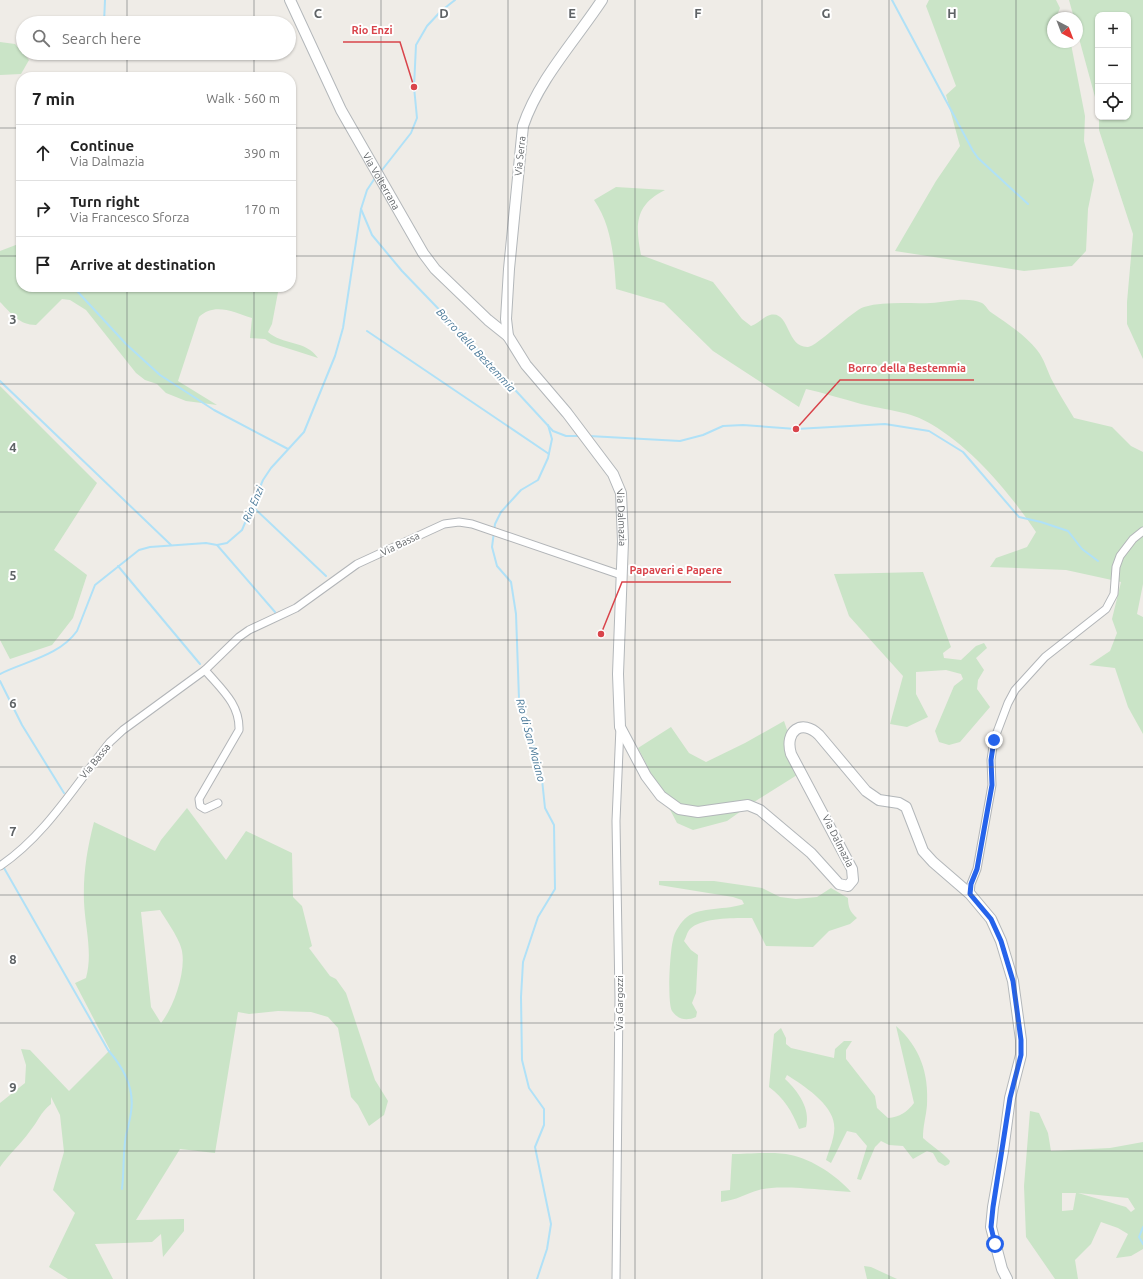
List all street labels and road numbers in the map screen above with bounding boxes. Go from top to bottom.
street label: Via Serra [512,136,528,176]
street label: Via Volterrana [361,150,402,211]
street label: Via Dalmazia [614,487,628,546]
street label: Via Bassa [379,530,421,558]
street label: Via Bassa [78,741,112,781]
street label: Via Dalmazia [820,813,856,869]
street label: Via Gargozzi [614,975,625,1031]

